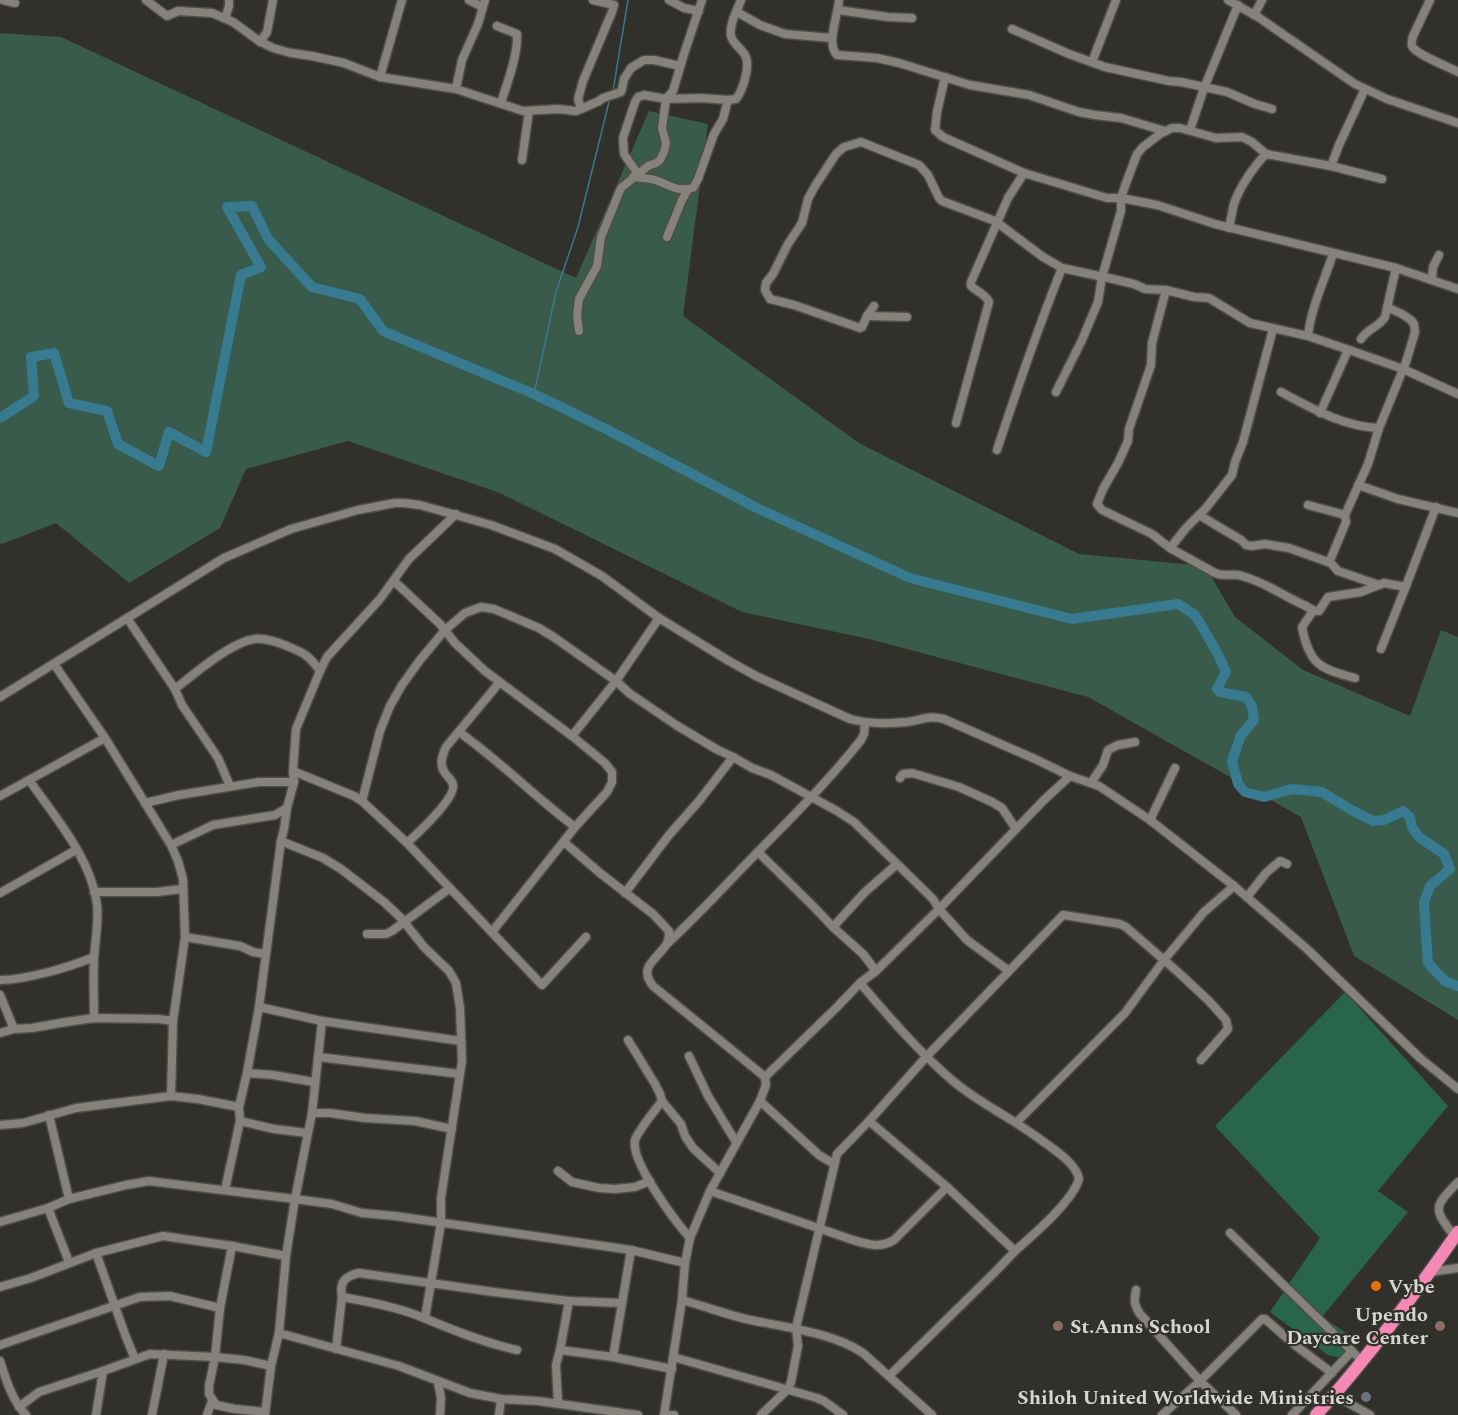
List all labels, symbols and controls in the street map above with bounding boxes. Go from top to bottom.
place label: Vybe [1388,1272,1435,1302]
marker: Vybe [1369,1279,1383,1293]
place label: Upendo Daycare Center [1286,1300,1428,1353]
place label: St.Anns School [1070,1312,1211,1342]
marker: St.Anns School [1051,1319,1065,1333]
marker: Upendo Daycare Center [1433,1319,1447,1333]
place label: Shiloh United Worldwide Ministries [1017,1383,1354,1413]
marker: Shiloh United Worldwide Ministries [1359,1390,1373,1404]

